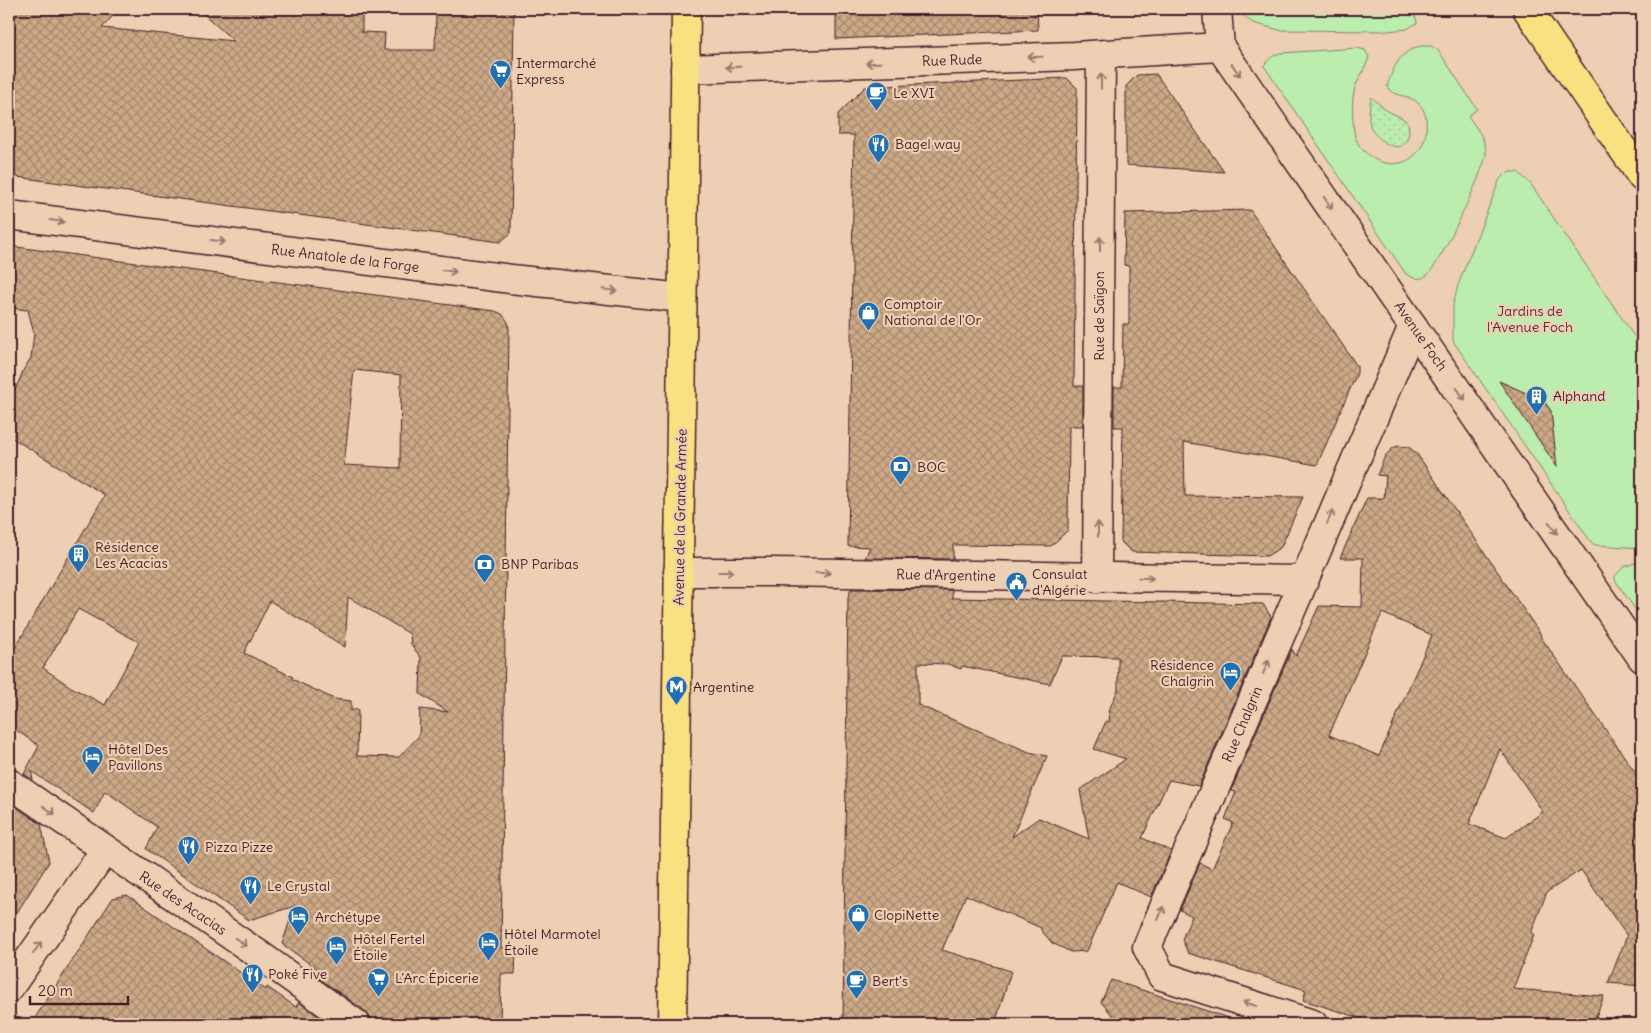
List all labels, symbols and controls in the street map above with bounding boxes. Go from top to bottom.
street label: Rue Rude [921,50,983,70]
one-way arrow [1027,53,1043,62]
place label: Intermarché Express [516,54,596,88]
one-way arrow [865,58,881,67]
supermarket icon: Intermarché Express [488,59,512,90]
one-way arrow [725,62,741,72]
one-way arrow [1231,63,1241,77]
one-way arrow [1096,74,1106,90]
cafe icon: Le XVI [865,81,889,112]
place label: Le XVI [893,84,935,102]
restaurant icon: Bagel way [867,132,891,163]
place label: Bagel way [895,135,961,153]
one-way arrow [1323,196,1333,210]
one-way arrow [49,216,65,226]
one-way arrow [1095,236,1105,252]
one-way arrow [210,237,226,247]
street label: Rue Anatole de la Forge [270,240,420,276]
one-way arrow [441,266,457,276]
street label: Rue de Saïgon [1090,271,1108,361]
one-way arrow [602,285,618,295]
place label: Comptoir National de l'Or [884,295,982,329]
street label: Avenue Foch [1391,298,1451,374]
shop icon: Comptoir National de l'Or [856,300,880,331]
park label: Jardins de l'Avenue Foch [1487,302,1573,336]
building icon: Alphand [1525,384,1549,415]
one-way arrow [1456,387,1466,401]
place label: Alphand [1553,387,1606,405]
street label: Avenue de la Grande Armée [669,429,691,605]
bank icon: BOC [889,455,913,486]
place label: BOC [917,458,946,476]
one-way arrow [1326,510,1336,525]
one-way arrow [1093,521,1103,538]
one-way arrow [1548,521,1558,535]
place label: Résidence Les Acacias [95,538,168,572]
building icon: Résidence Les Acacias [67,543,91,574]
bank icon: BNP Paribas [473,552,497,583]
place label: BNP Paribas [501,555,579,573]
street label: Rue d'Argentine [896,565,996,585]
place label: Consulat d'Algérie [1032,565,1088,599]
one-way arrow [718,567,734,577]
one-way arrow [814,568,831,578]
public building icon: Consulat d'Algérie [1004,570,1028,601]
one-way arrow [1138,573,1154,583]
place label: Résidence Chalgrin [1150,656,1214,690]
one-way arrow [1263,659,1272,674]
hotel icon: Résidence Chalgrin [1218,661,1242,692]
metro station icon: Argentine [665,675,689,706]
place label: Argentine [693,678,754,696]
street label: Rue Chalgrin [1218,683,1266,765]
place label: Hôtel Des Pavillons [108,740,168,774]
hotel icon: Hôtel Des Pavillons [80,745,104,776]
one-way arrow [42,805,56,816]
restaurant icon: Pizza Pizze [177,835,201,866]
place label: Pizza Pizze [205,838,273,856]
street label: Rue des Acacias [136,867,230,939]
restaurant icon: Le Crystal [239,874,263,905]
place label: Le Crystal [267,877,330,895]
shop icon: ClopiNette [846,903,870,934]
hotel icon: Archétype [287,905,311,936]
place label: ClopiNette [874,906,939,924]
one-way arrow [1157,906,1167,921]
place label: Archétype [315,908,381,926]
place label: Hôtel Marmotel Étoile [504,925,601,959]
place label: Hôtel Fertel Étoile [353,930,425,964]
hotel icon: Hôtel Marmotel Étoile [476,930,500,961]
hotel icon: Hôtel Fertel Étoile [325,935,349,966]
one-way arrow [233,937,247,947]
one-way arrow [31,941,42,955]
restaurant icon: Poké Five [240,962,264,993]
place label: Poké Five [268,965,327,983]
supermarket icon: L'Arc Épicerie [367,966,391,997]
place label: L'Arc Épicerie [395,969,479,987]
cafe icon: Bert's [844,969,868,1000]
place label: Bert's [872,972,908,990]
scale bar [30,973,128,1005]
text: 20 m [38,981,73,1000]
one-way arrow [1243,999,1259,1008]

